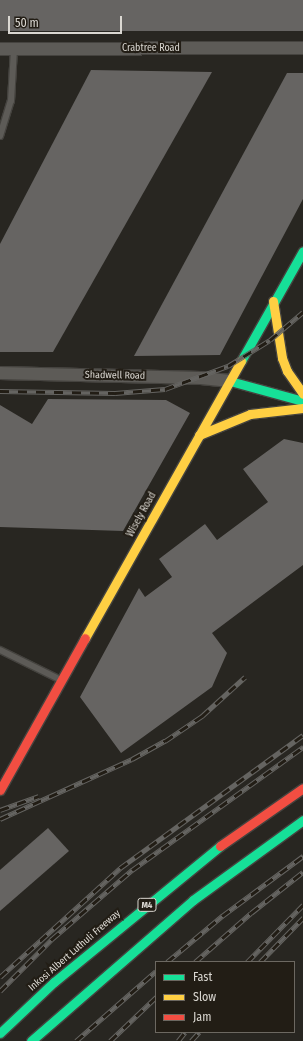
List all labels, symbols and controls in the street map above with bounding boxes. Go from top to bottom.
scale bar [10,8,124,34]
text: 50 m [15,16,39,30]
street label: Crabtree Road [122,43,180,55]
street label: Shadwell Road [85,369,145,383]
street label: Wisely Road [125,491,159,539]
road number: M4 [137,898,157,912]
street label: Inkosi Albert Luthuli Freeway [27,908,123,994]
legend [155,961,295,1033]
text: Fast [193,970,212,984]
text: Slow [193,990,216,1004]
text: Jam [193,1010,211,1024]

